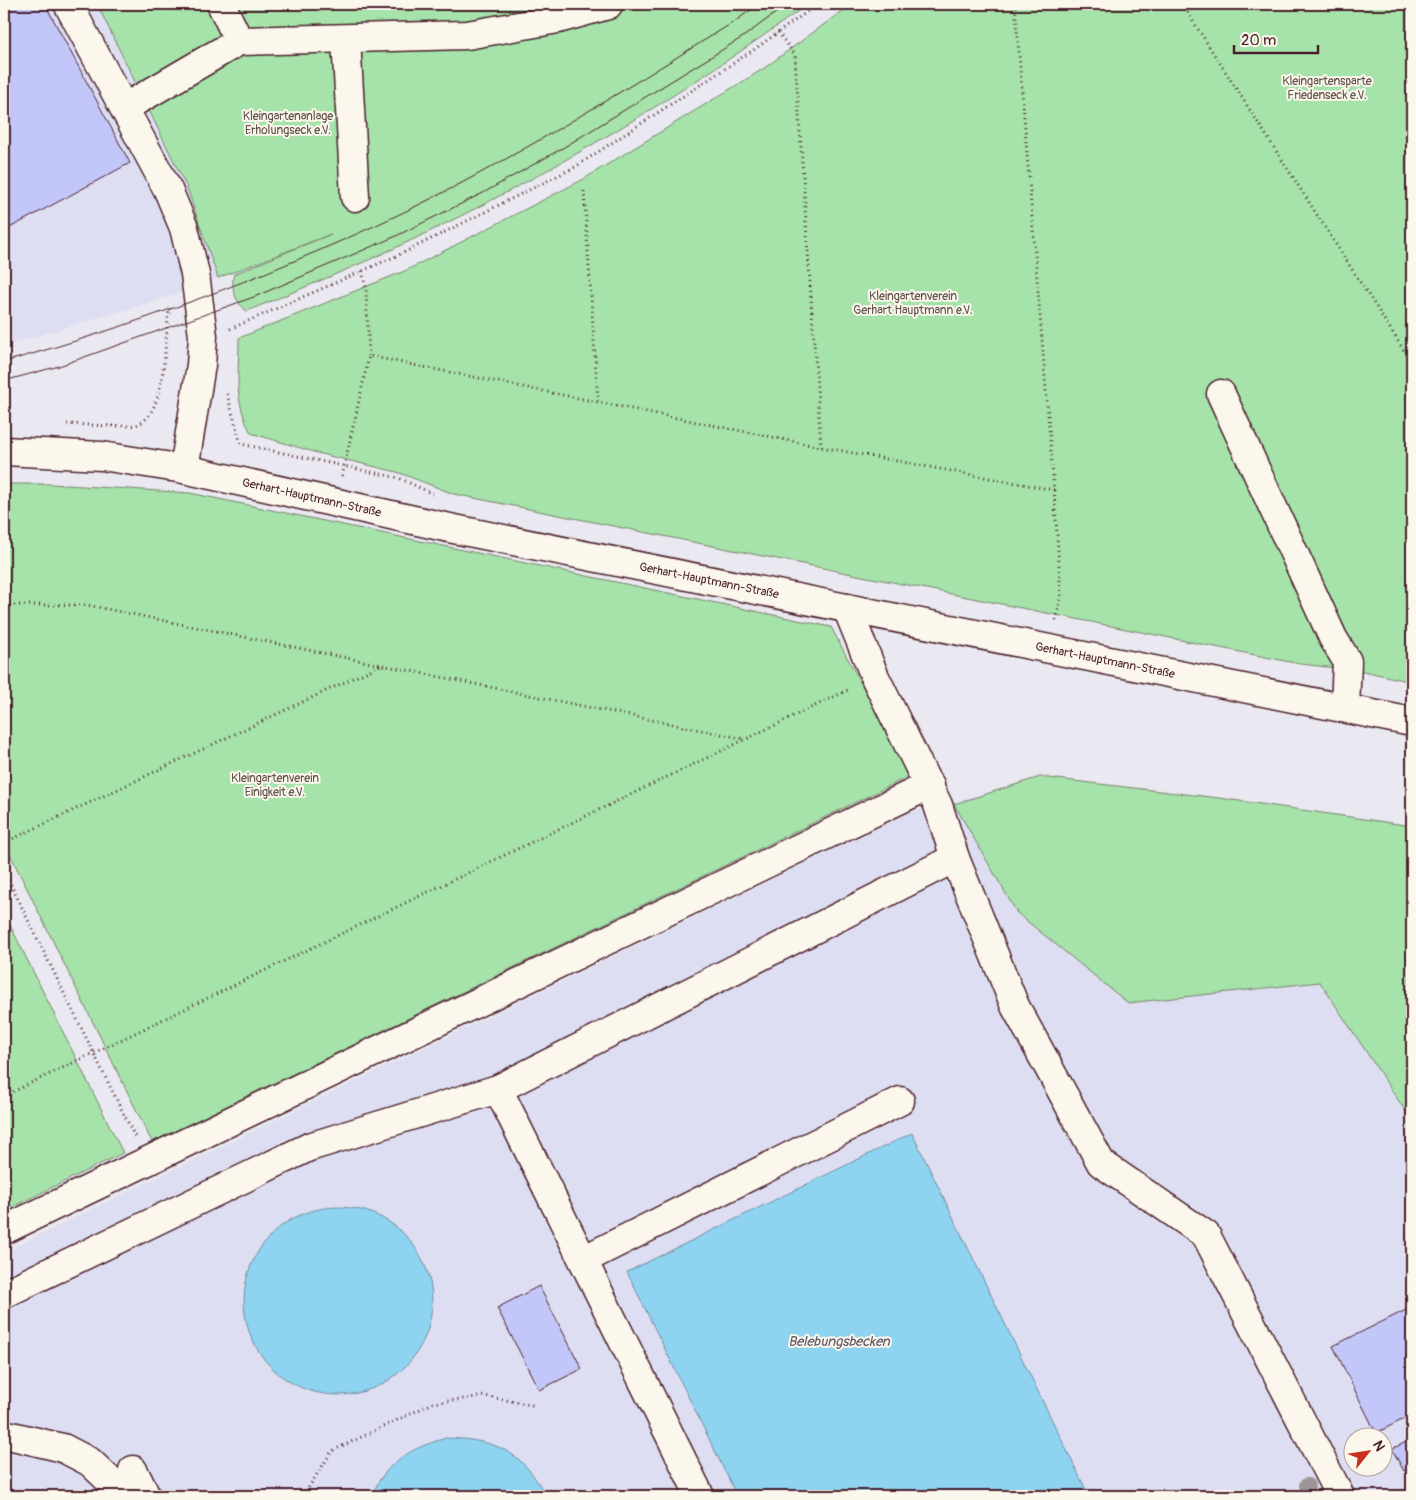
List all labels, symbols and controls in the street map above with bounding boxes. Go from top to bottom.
scale bar [1234,22,1317,54]
text: 20 m [1241,31,1276,50]
park label: Kleingartensparte Friedenseck e.V. [1282,74,1372,103]
park label: Kleingartenanlage Erholungseck e.V. [243,109,333,138]
park label: Kleingartenverein Gerhart Hauptmann e.V. [853,289,973,318]
street label: Gerhart-Hauptmann-Straße [241,475,383,521]
street label: Gerhart-Hauptmann-Straße [638,560,780,602]
street label: Gerhart-Hauptmann-Straße [1034,639,1176,682]
park label: Kleingartenverein Einigkeit e.V. [231,771,319,800]
water label: Belebungsbecken [788,1333,891,1350]
north arrow [1344,1428,1394,1478]
text: N [1369,1437,1389,1454]

